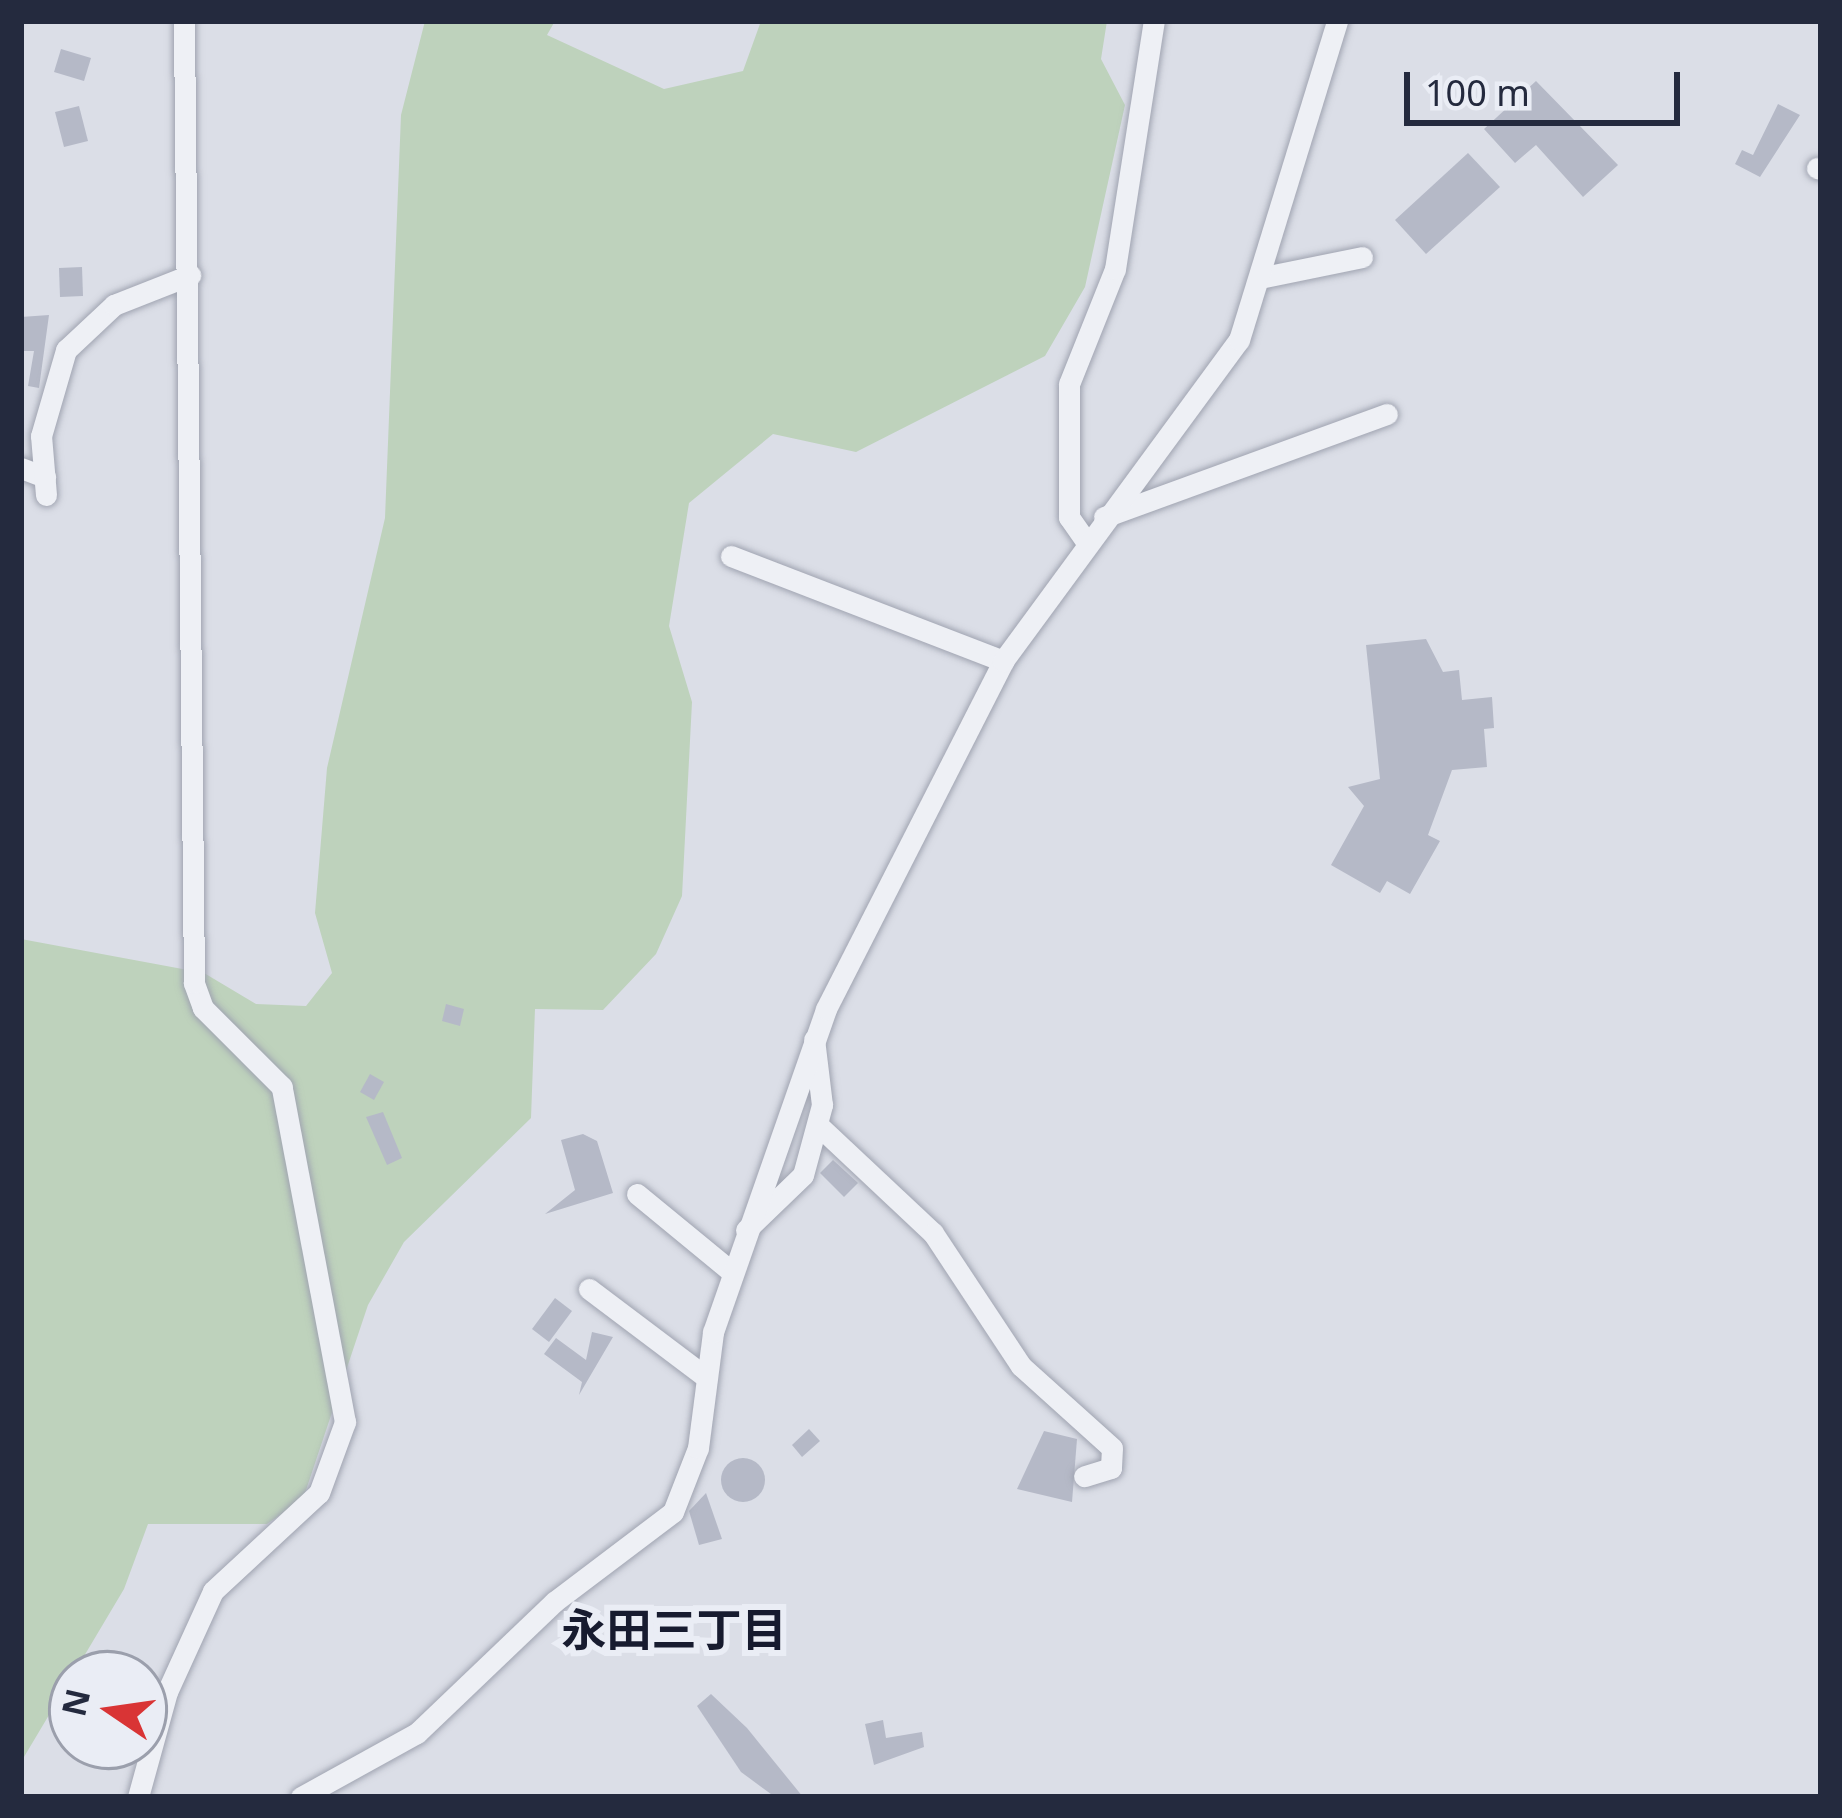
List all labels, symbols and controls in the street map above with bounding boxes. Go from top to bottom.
scale bar [1410,48,1686,122]
text: 100 m [1425,68,1530,117]
district label: 永田三丁目 [562,1602,786,1656]
north arrow [48,1650,168,1770]
text: N [50,1684,100,1721]

